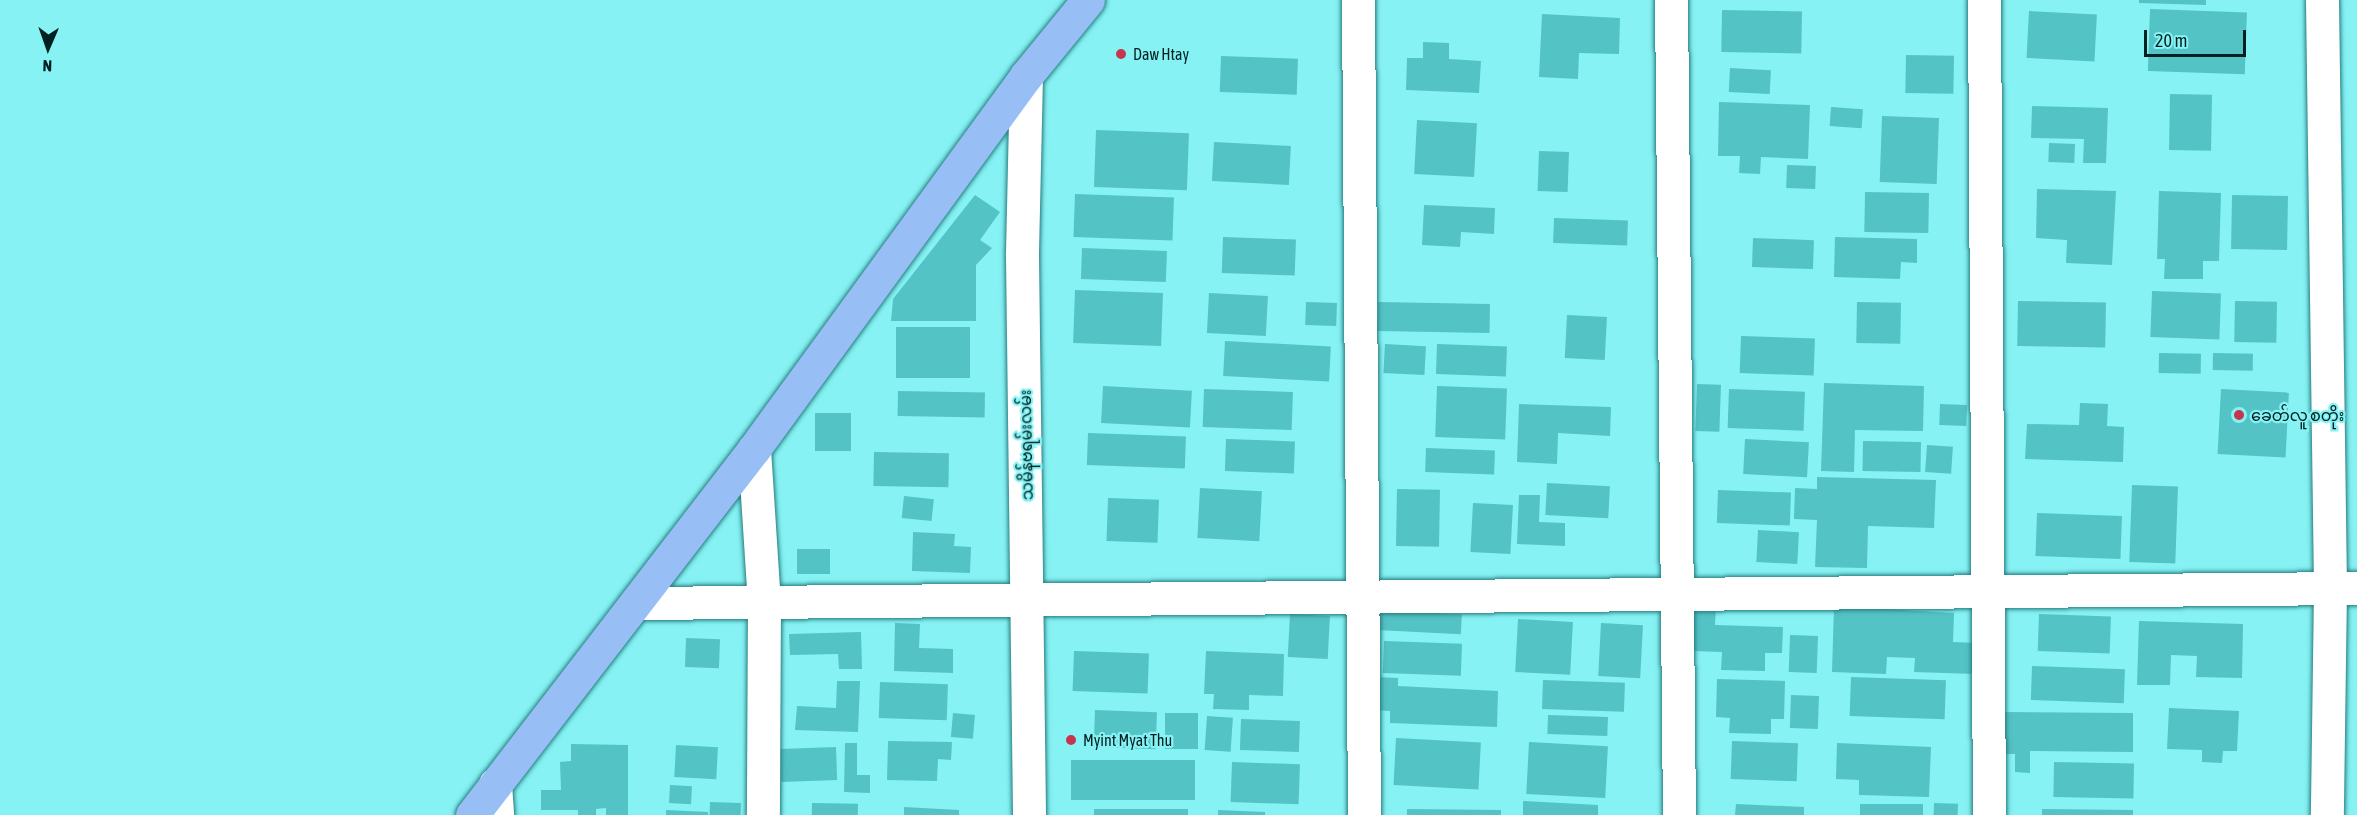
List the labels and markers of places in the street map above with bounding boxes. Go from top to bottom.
place label: Daw Htay [1133,44,1189,64]
marker: Daw Htay [1114,47,1128,61]
place label: ခေတ်လူ စတိုး [2251,405,2344,425]
marker: ခေတ်လူ စတိုး [2232,408,2246,422]
place label: Myint Myat Thu [1083,730,1172,750]
marker: Myint Myat Thu [1064,733,1078,747]

